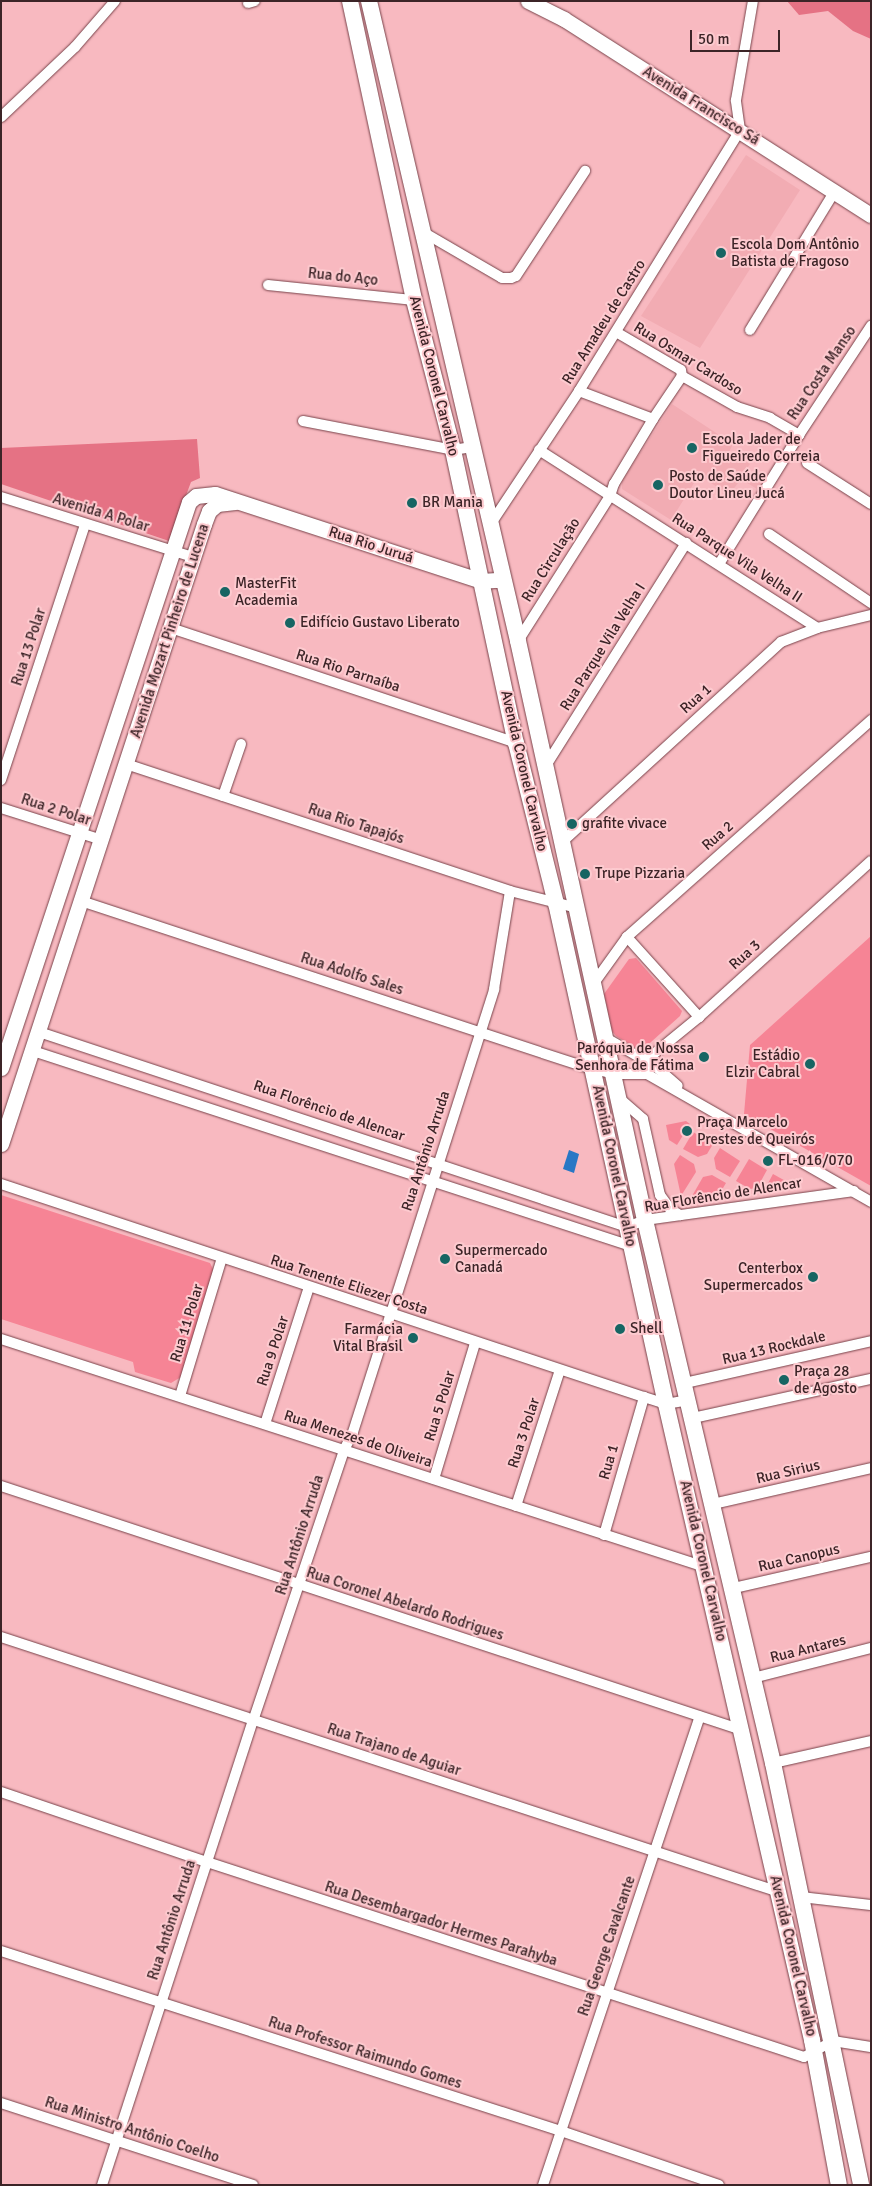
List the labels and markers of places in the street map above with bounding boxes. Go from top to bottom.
place label: Escola Dom Antônio Batista de Fragoso [731,235,859,270]
marker: Escola Dom Antônio Batista de Fragoso [715,247,727,259]
place label: Escola Jader de Figueiredo Correia [702,430,820,465]
marker: Escola Jader de Figueiredo Correia [686,442,698,454]
place label: Posto de Saúde Doutor Lineu Jucá [669,467,785,502]
marker: Posto de Saúde Doutor Lineu Jucá [651,478,665,492]
place label: BR Mania [422,494,483,512]
marker: BR Mania [406,497,418,509]
place label: MasterFit Academia [235,574,298,609]
marker: MasterFit Academia [219,586,231,598]
place label: Edifício Gustavo Liberato [300,614,460,632]
marker: Edifício Gustavo Liberato [284,617,296,629]
place label: grafite vivace [582,815,667,833]
marker: grafite vivace [566,818,578,830]
place label: Trupe Pizzaria [595,865,685,883]
marker: Trupe Pizzaria [579,868,591,880]
place label: Paróquia de Nossa Senhora de Fátima [575,1039,694,1074]
place label: Estádio Elzir Cabral [725,1046,800,1081]
marker: Paróquia de Nossa Senhora de Fátima [698,1051,710,1063]
marker: Estádio Elzir Cabral [804,1058,816,1070]
place label: Praça Marcelo Prestes de Queirós [697,1113,815,1148]
marker: Praça Marcelo Prestes de Queirós [681,1125,693,1137]
place label: FL-016/070 [778,1152,853,1170]
marker: FL-016/070 [762,1155,774,1167]
place label: Supermercado Canadá [455,1241,548,1276]
marker: Supermercado Canadá [439,1253,451,1265]
place label: Centerbox Supermercados [704,1259,803,1294]
marker: Centerbox Supermercados [807,1271,819,1283]
place label: Farmácia Vital Brasil [333,1320,403,1355]
place label: Shell [630,1320,663,1338]
marker: Shell [614,1323,626,1335]
marker: Farmácia Vital Brasil [407,1332,419,1344]
place label: Praça 28 de Agosto [794,1362,857,1397]
marker: Praça 28 de Agosto [778,1374,790,1386]

